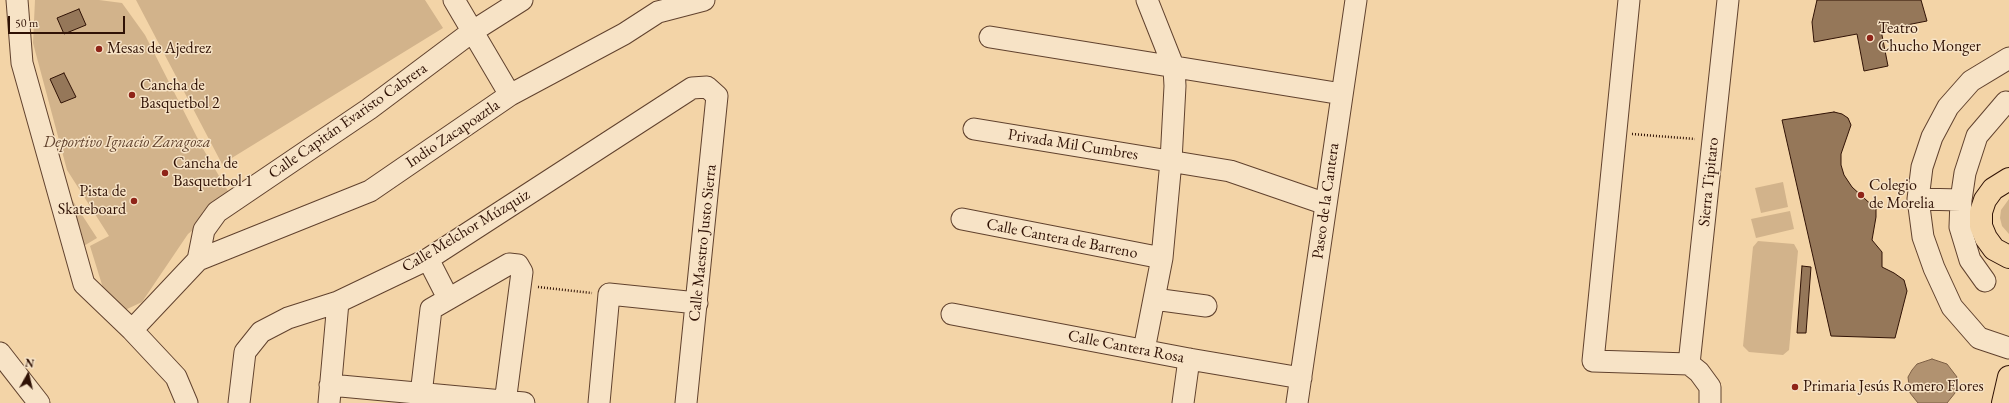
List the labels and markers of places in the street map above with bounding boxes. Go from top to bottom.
place label: Teatro Chucho Monger [1878,19,1981,57]
marker: Teatro Chucho Monger [1865,33,1875,43]
place label: Mesas de Ajedrez [107,39,211,59]
marker: Mesas de Ajedrez [94,44,104,54]
place label: Cancha de Basquetbol 2 [140,76,220,114]
marker: Cancha de Basquetbol 2 [127,90,137,100]
place label: Cancha de Basquetbol 1 [173,154,253,192]
marker: Cancha de Basquetbol 1 [160,168,170,178]
place label: Colegio de Morelia [1869,176,1934,214]
place label: Pista de Skateboard [58,182,126,220]
marker: Colegio de Morelia [1856,190,1866,200]
marker: Pista de Skateboard [129,196,139,206]
place label: Primaria Jesús Romero Flores [1803,377,1984,397]
marker: Primaria Jesús Romero Flores [1790,382,1800,392]

